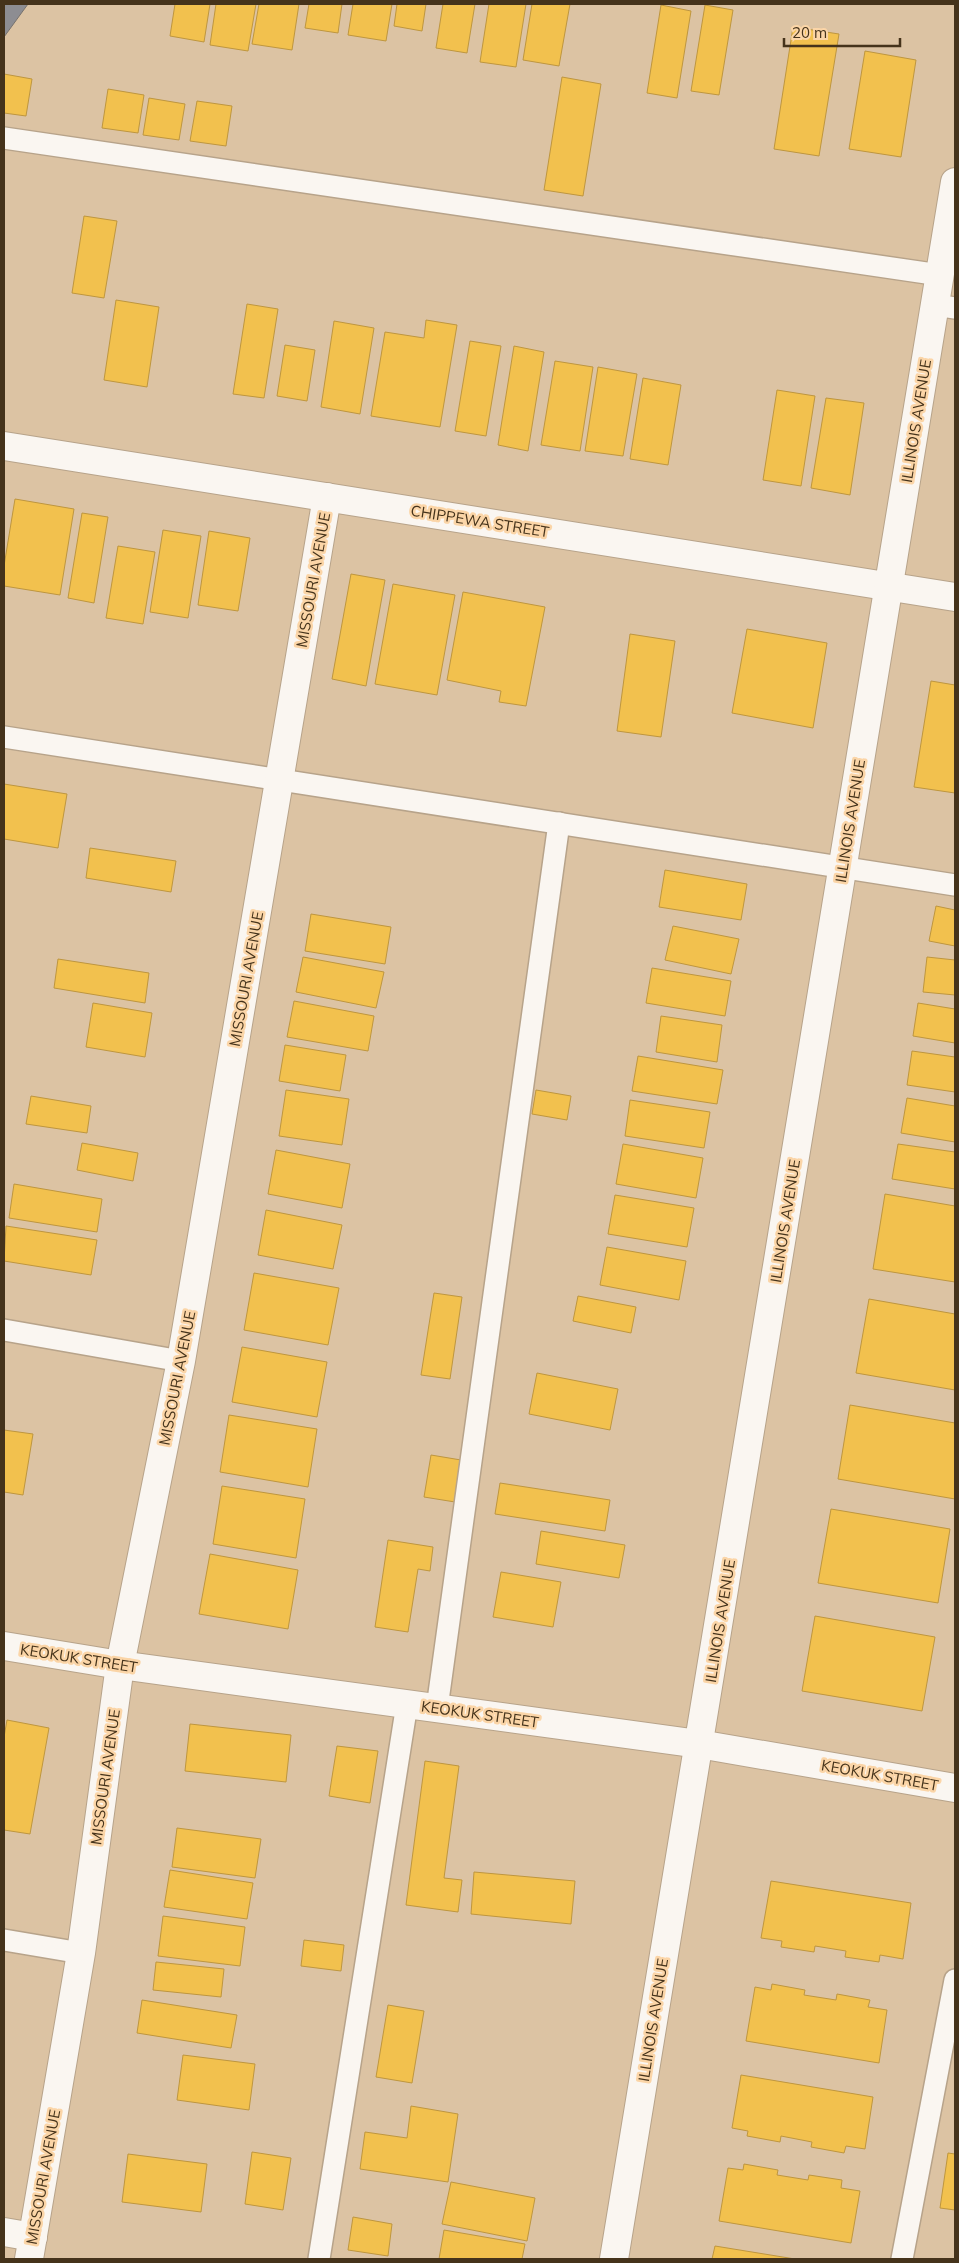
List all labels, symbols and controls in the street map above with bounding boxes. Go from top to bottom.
scale bar [784,15,900,47]
text: 20 m [792,23,827,42]
street label: ILLINOIS AVENUE [897,358,935,484]
street label: CHIPPEWA STREET [409,501,551,541]
street label: MISSOURI AVENUE [292,511,334,649]
street label: ILLINOIS AVENUE [831,758,869,884]
street label: MISSOURI AVENUE [225,910,267,1048]
street label: ILLINOIS AVENUE [766,1158,804,1284]
street label: MISSOURI AVENUE [155,1309,199,1447]
street label: ILLINOIS AVENUE [701,1558,739,1684]
street label: KEOKUK STREET [19,1639,139,1677]
street label: KEOKUK STREET [420,1696,540,1732]
street label: MISSOURI AVENUE [86,1708,124,1846]
street label: KEOKUK STREET [820,1755,940,1795]
street label: ILLINOIS AVENUE [634,1957,672,2083]
street label: MISSOURI AVENUE [22,2108,64,2246]

